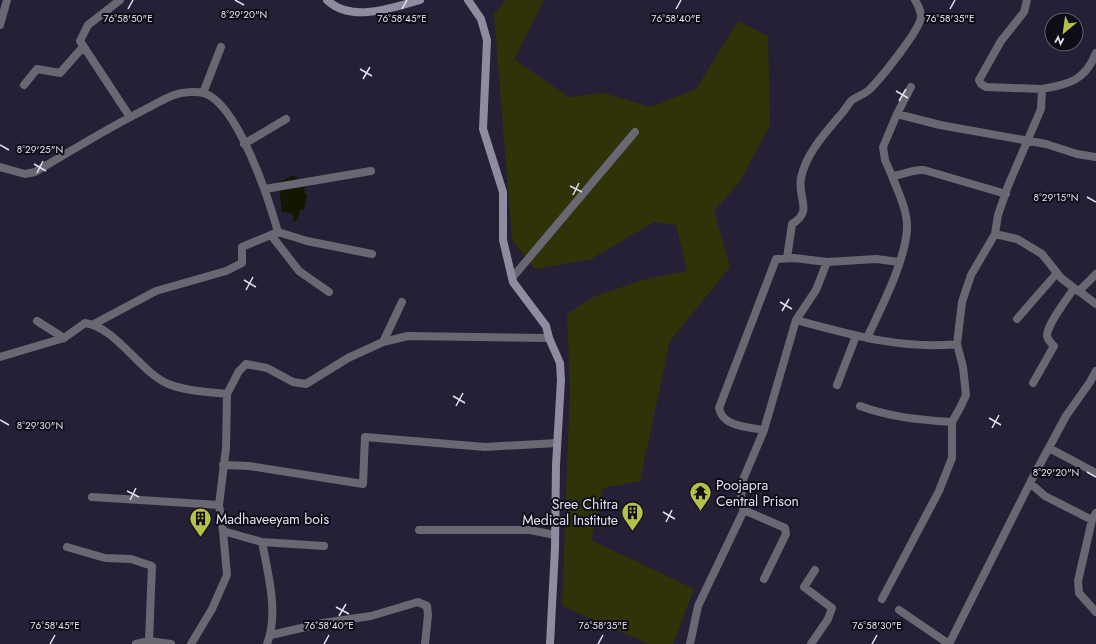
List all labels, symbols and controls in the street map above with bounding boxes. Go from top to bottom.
text: 8°29'20"N [221,7,267,22]
text: 76°58'50"E [103,11,153,26]
text: 76°58'45"E [377,11,427,26]
text: 76°58'40"E [651,11,701,26]
text: 76°58'35"E [926,11,975,26]
north arrow [1044,12,1084,52]
text: N [1051,32,1067,50]
text: 8°29'25"N [17,142,63,157]
text: 8°29'15"N [1033,190,1079,205]
text: 8°29'30"N [17,418,63,433]
text: 8°29'20"N [1033,465,1079,480]
place label: Poojapra Central Prison [716,475,799,511]
temple icon: Poojapra Central Prison [687,480,713,513]
place label: Sree Chitra Medical Institute [522,494,618,530]
building icon: Sree Chitra Medical Institute [620,499,646,532]
building icon: Madhaveeyam bois [187,506,213,539]
place label: Madhaveeyam bois [216,509,330,529]
text: 76°58'45"E [30,618,80,633]
text: 76°58'40"E [304,618,354,633]
text: 76°58'35"E [579,618,628,633]
text: 76°58'30"E [852,618,902,633]

